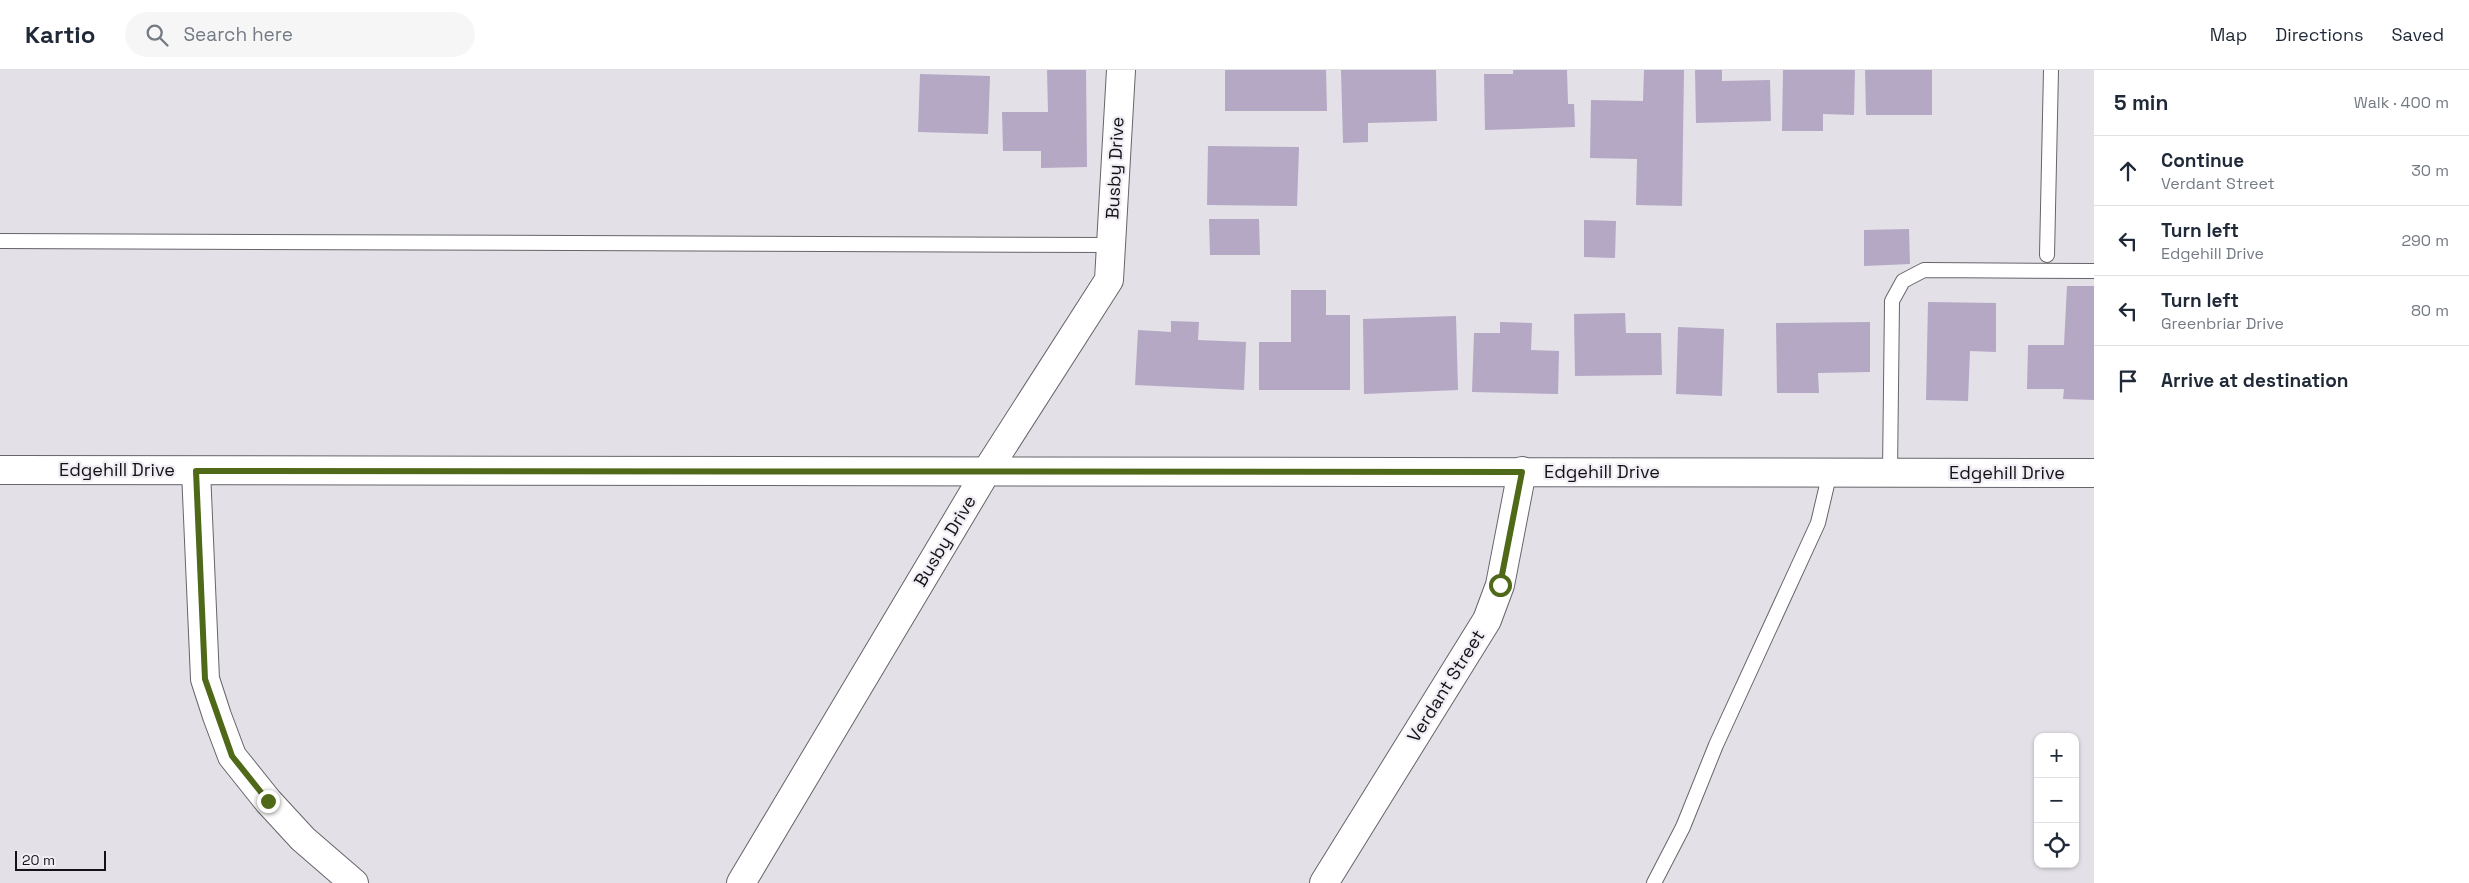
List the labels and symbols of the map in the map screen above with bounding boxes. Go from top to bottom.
street label: Busby Drive [1100,116,1129,220]
street label: Edgehill Drive [59,458,175,481]
street label: Edgehill Drive [1544,460,1660,483]
street label: Edgehill Drive [1949,461,2065,484]
street label: Busby Drive [908,491,981,591]
route start [1489,574,1512,597]
street label: Verdant Street [1402,625,1489,746]
route end [257,790,280,813]
scale bar [15,848,106,871]

